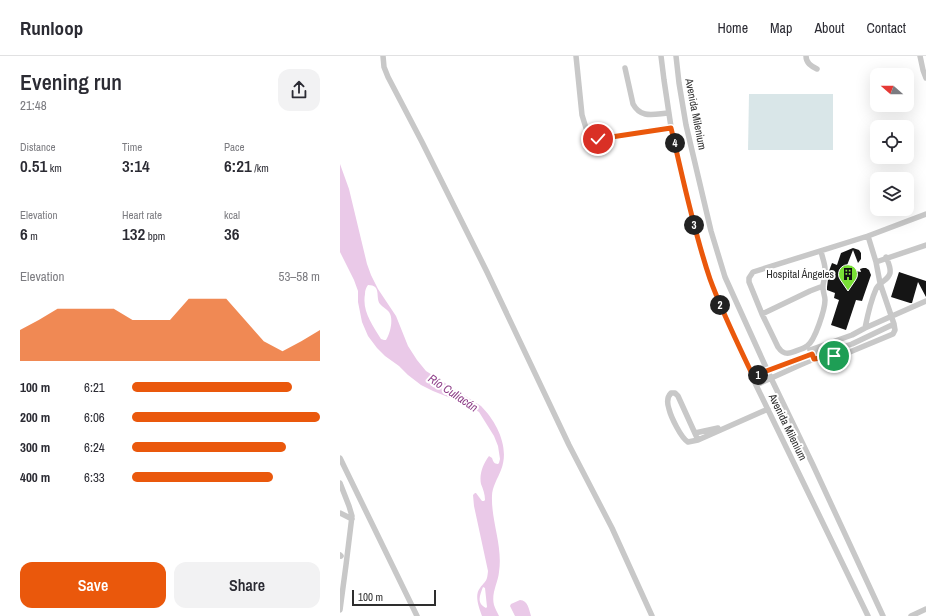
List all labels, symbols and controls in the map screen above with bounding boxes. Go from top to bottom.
text: Runloop [20,15,83,41]
text: Home [717,19,748,37]
text: Map [770,19,792,37]
text: About [814,19,844,37]
text: Contact [866,19,906,37]
text: Evening run [20,67,122,97]
north arrow [870,68,914,112]
map controls [870,68,914,216]
button: share [278,69,320,111]
street label: Avenida Milenium [682,76,710,151]
text: 21:48 [20,97,47,114]
button: locate [870,120,914,164]
pin [581,122,615,156]
icon: check [587,128,609,150]
pin: 4 [665,133,685,153]
text: 4 [672,136,678,150]
text: Distance [20,140,56,154]
text: Time [122,140,142,154]
text: Pace [224,140,245,154]
text: 0.51 [20,154,47,177]
text: 3:14 [122,154,150,177]
text: 6:21 [224,154,252,177]
text: km [47,161,62,175]
text: /km [252,161,269,175]
button: layers [870,172,914,216]
text: Elevation [20,208,58,222]
text: Heart rate [122,208,162,222]
text: kcal [224,208,240,222]
pin: 3 [684,215,704,235]
text: 3 [691,218,697,232]
text: 6 [20,222,28,245]
text: 132 [122,222,145,245]
text: 36 [224,222,240,245]
text: m [28,229,38,243]
text: bpm [145,229,165,243]
building icon: Hospital Ángeles [837,263,859,291]
place label: Hospital Ángeles [766,267,834,281]
text: Elevation [20,268,64,285]
text: 53–58 m [279,268,320,285]
pin: 2 [710,295,730,315]
text: 2 [717,298,723,312]
pin [817,339,851,373]
icon: arrive [823,345,845,367]
pin: 1 [748,365,768,385]
text: 1 [755,368,761,382]
water label: Río Culiacán [425,370,481,416]
text: 100 m [20,379,50,396]
text: 6:21 [84,379,105,396]
street label: Avenida Milenium [765,390,810,463]
text: 200 m [20,409,50,426]
text: 6:06 [84,409,105,426]
text: 300 m [20,439,50,456]
text: 6:24 [84,439,105,456]
text: 400 m [20,469,50,486]
text: 6:33 [84,469,105,486]
button: Save [20,562,166,608]
button: Share [174,562,320,608]
scale bar [352,588,436,607]
text: 100 m [358,590,383,604]

